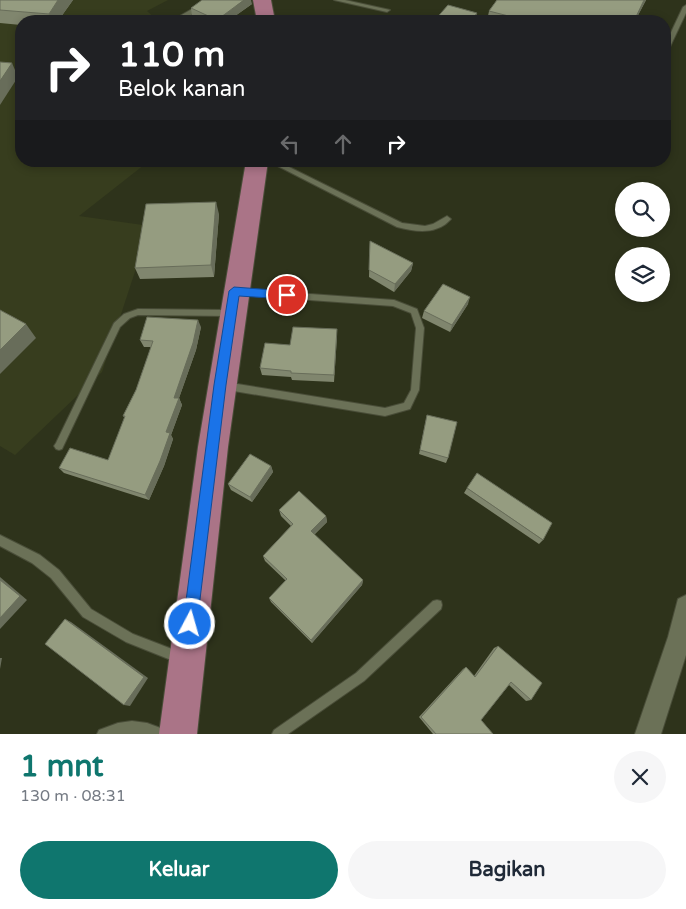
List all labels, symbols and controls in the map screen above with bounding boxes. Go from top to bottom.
text: 110 m [118,34,225,76]
icon: right [35,35,100,100]
text: Belok kanan [118,76,245,102]
icon: left [276,130,304,158]
icon: ahead [329,130,357,158]
icon: right [382,130,410,158]
map controls [615,182,670,302]
button: search [615,182,670,237]
button: layers [615,247,670,302]
pin [266,274,308,316]
icon: arrive [273,281,301,309]
position arrow [163,597,215,649]
text: 1 mnt [20,748,104,785]
button: close [614,751,666,803]
text: 130 m · 08:31 [20,786,126,806]
button: Keluar [20,841,338,899]
button: Bagikan [348,841,666,899]

